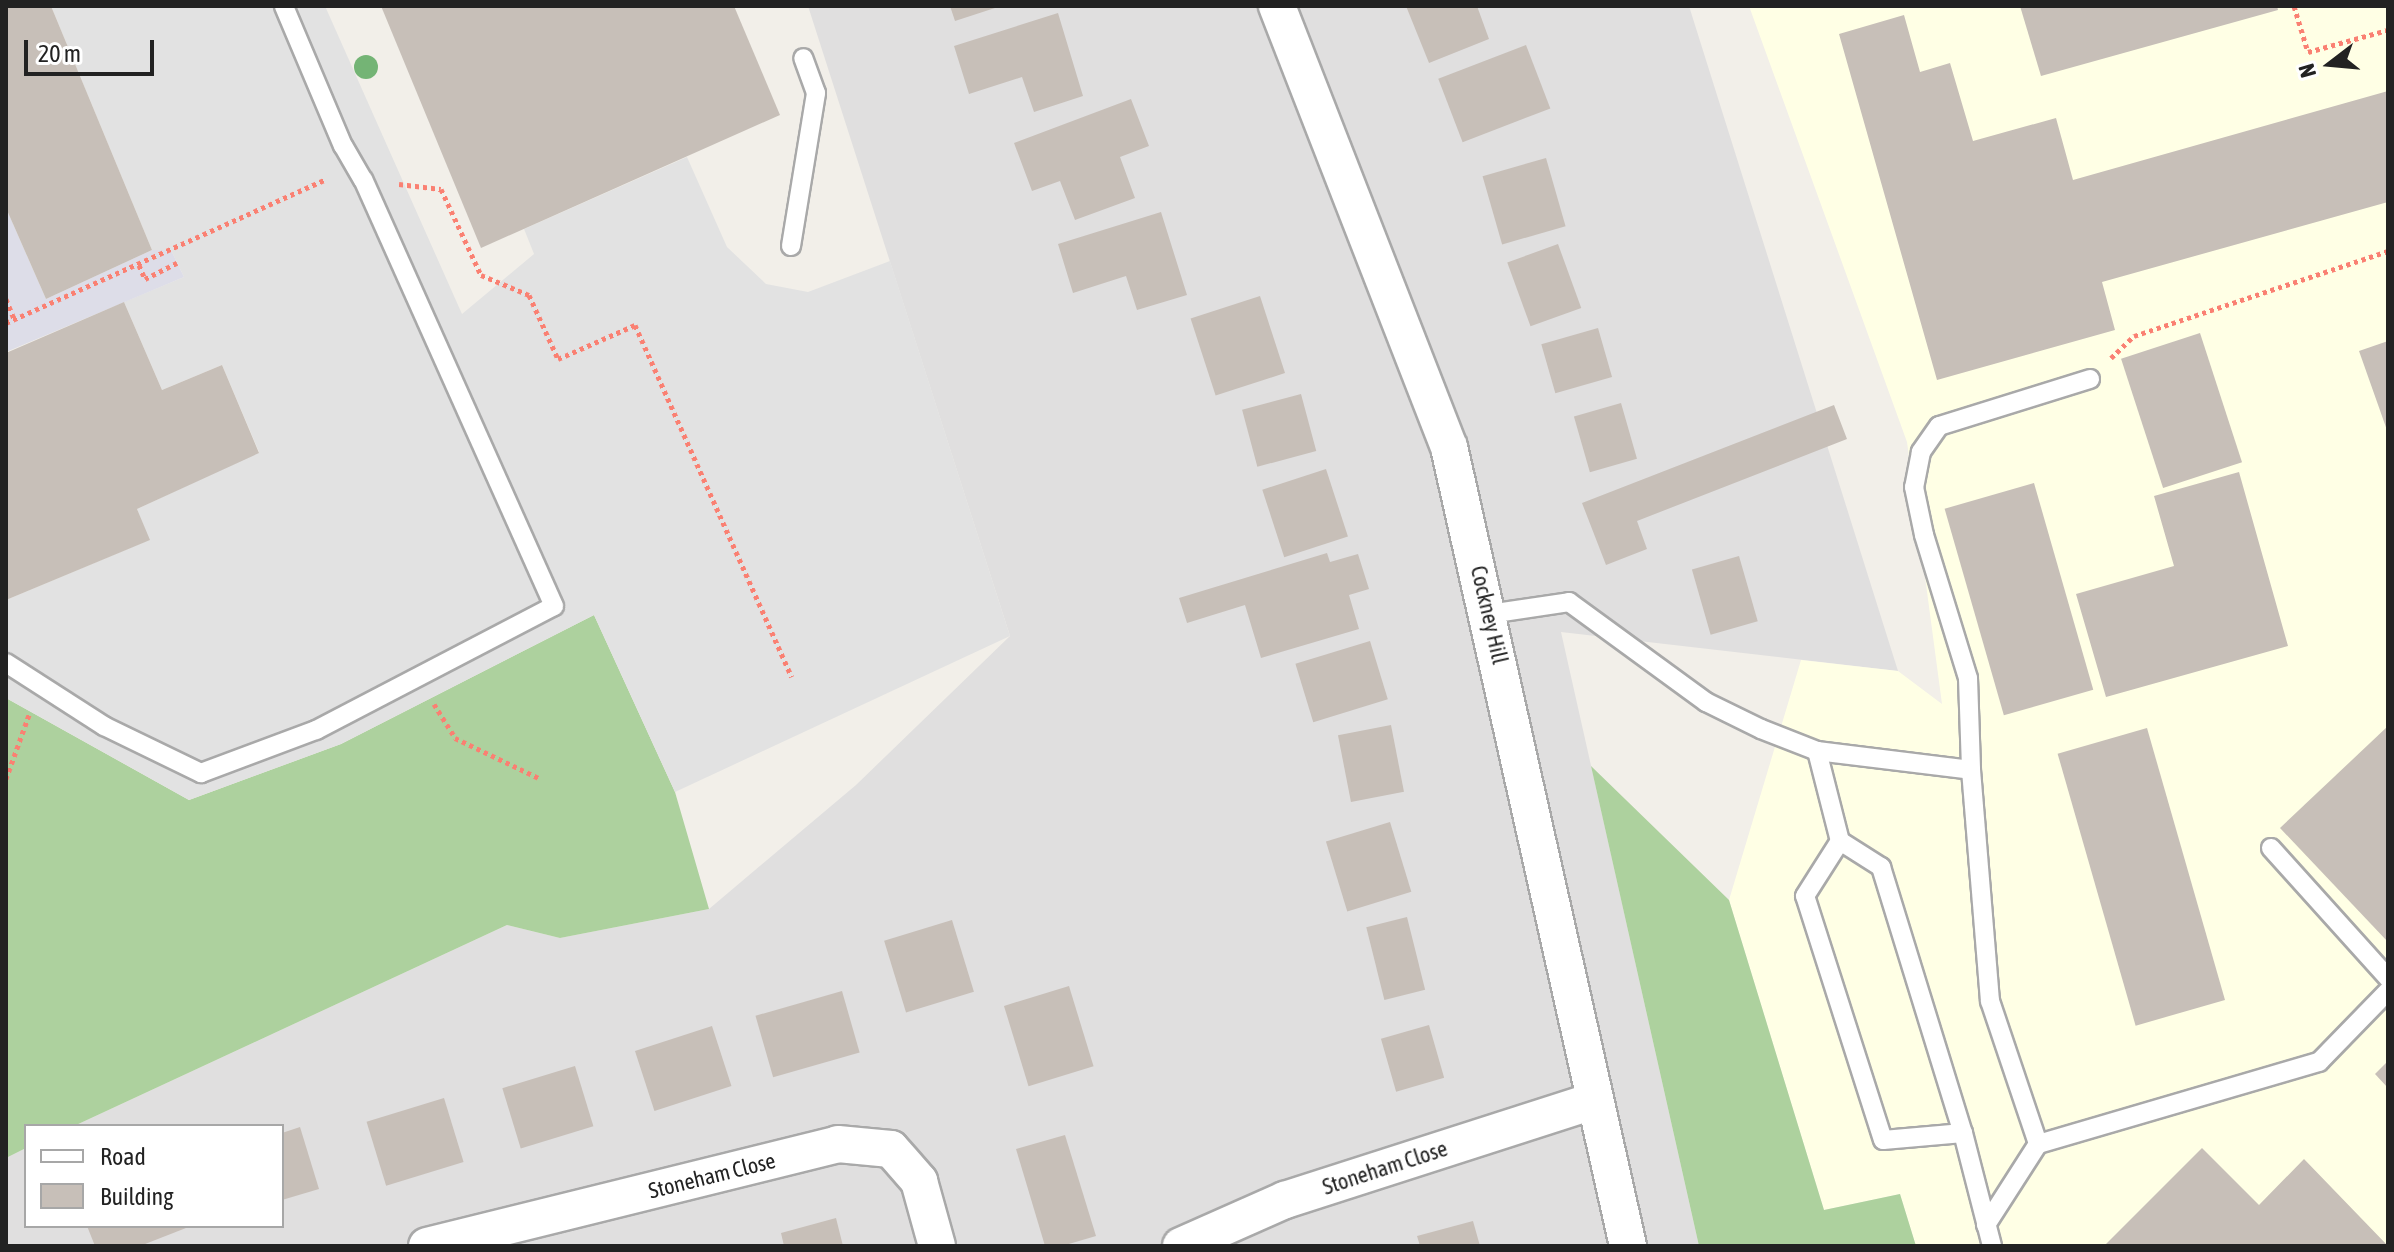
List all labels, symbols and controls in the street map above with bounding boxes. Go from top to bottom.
scale bar [28,24,158,74]
north arrow [2290,24,2370,104]
text: 20 m [38,40,81,67]
text: N [2293,61,2321,80]
street label: Cockney Hill [1465,563,1513,667]
legend [24,1124,284,1228]
street label: Stoneham Close [1319,1135,1451,1201]
text: Road [100,1143,146,1170]
street label: Stoneham Close [646,1148,778,1204]
text: Building [100,1183,173,1210]

